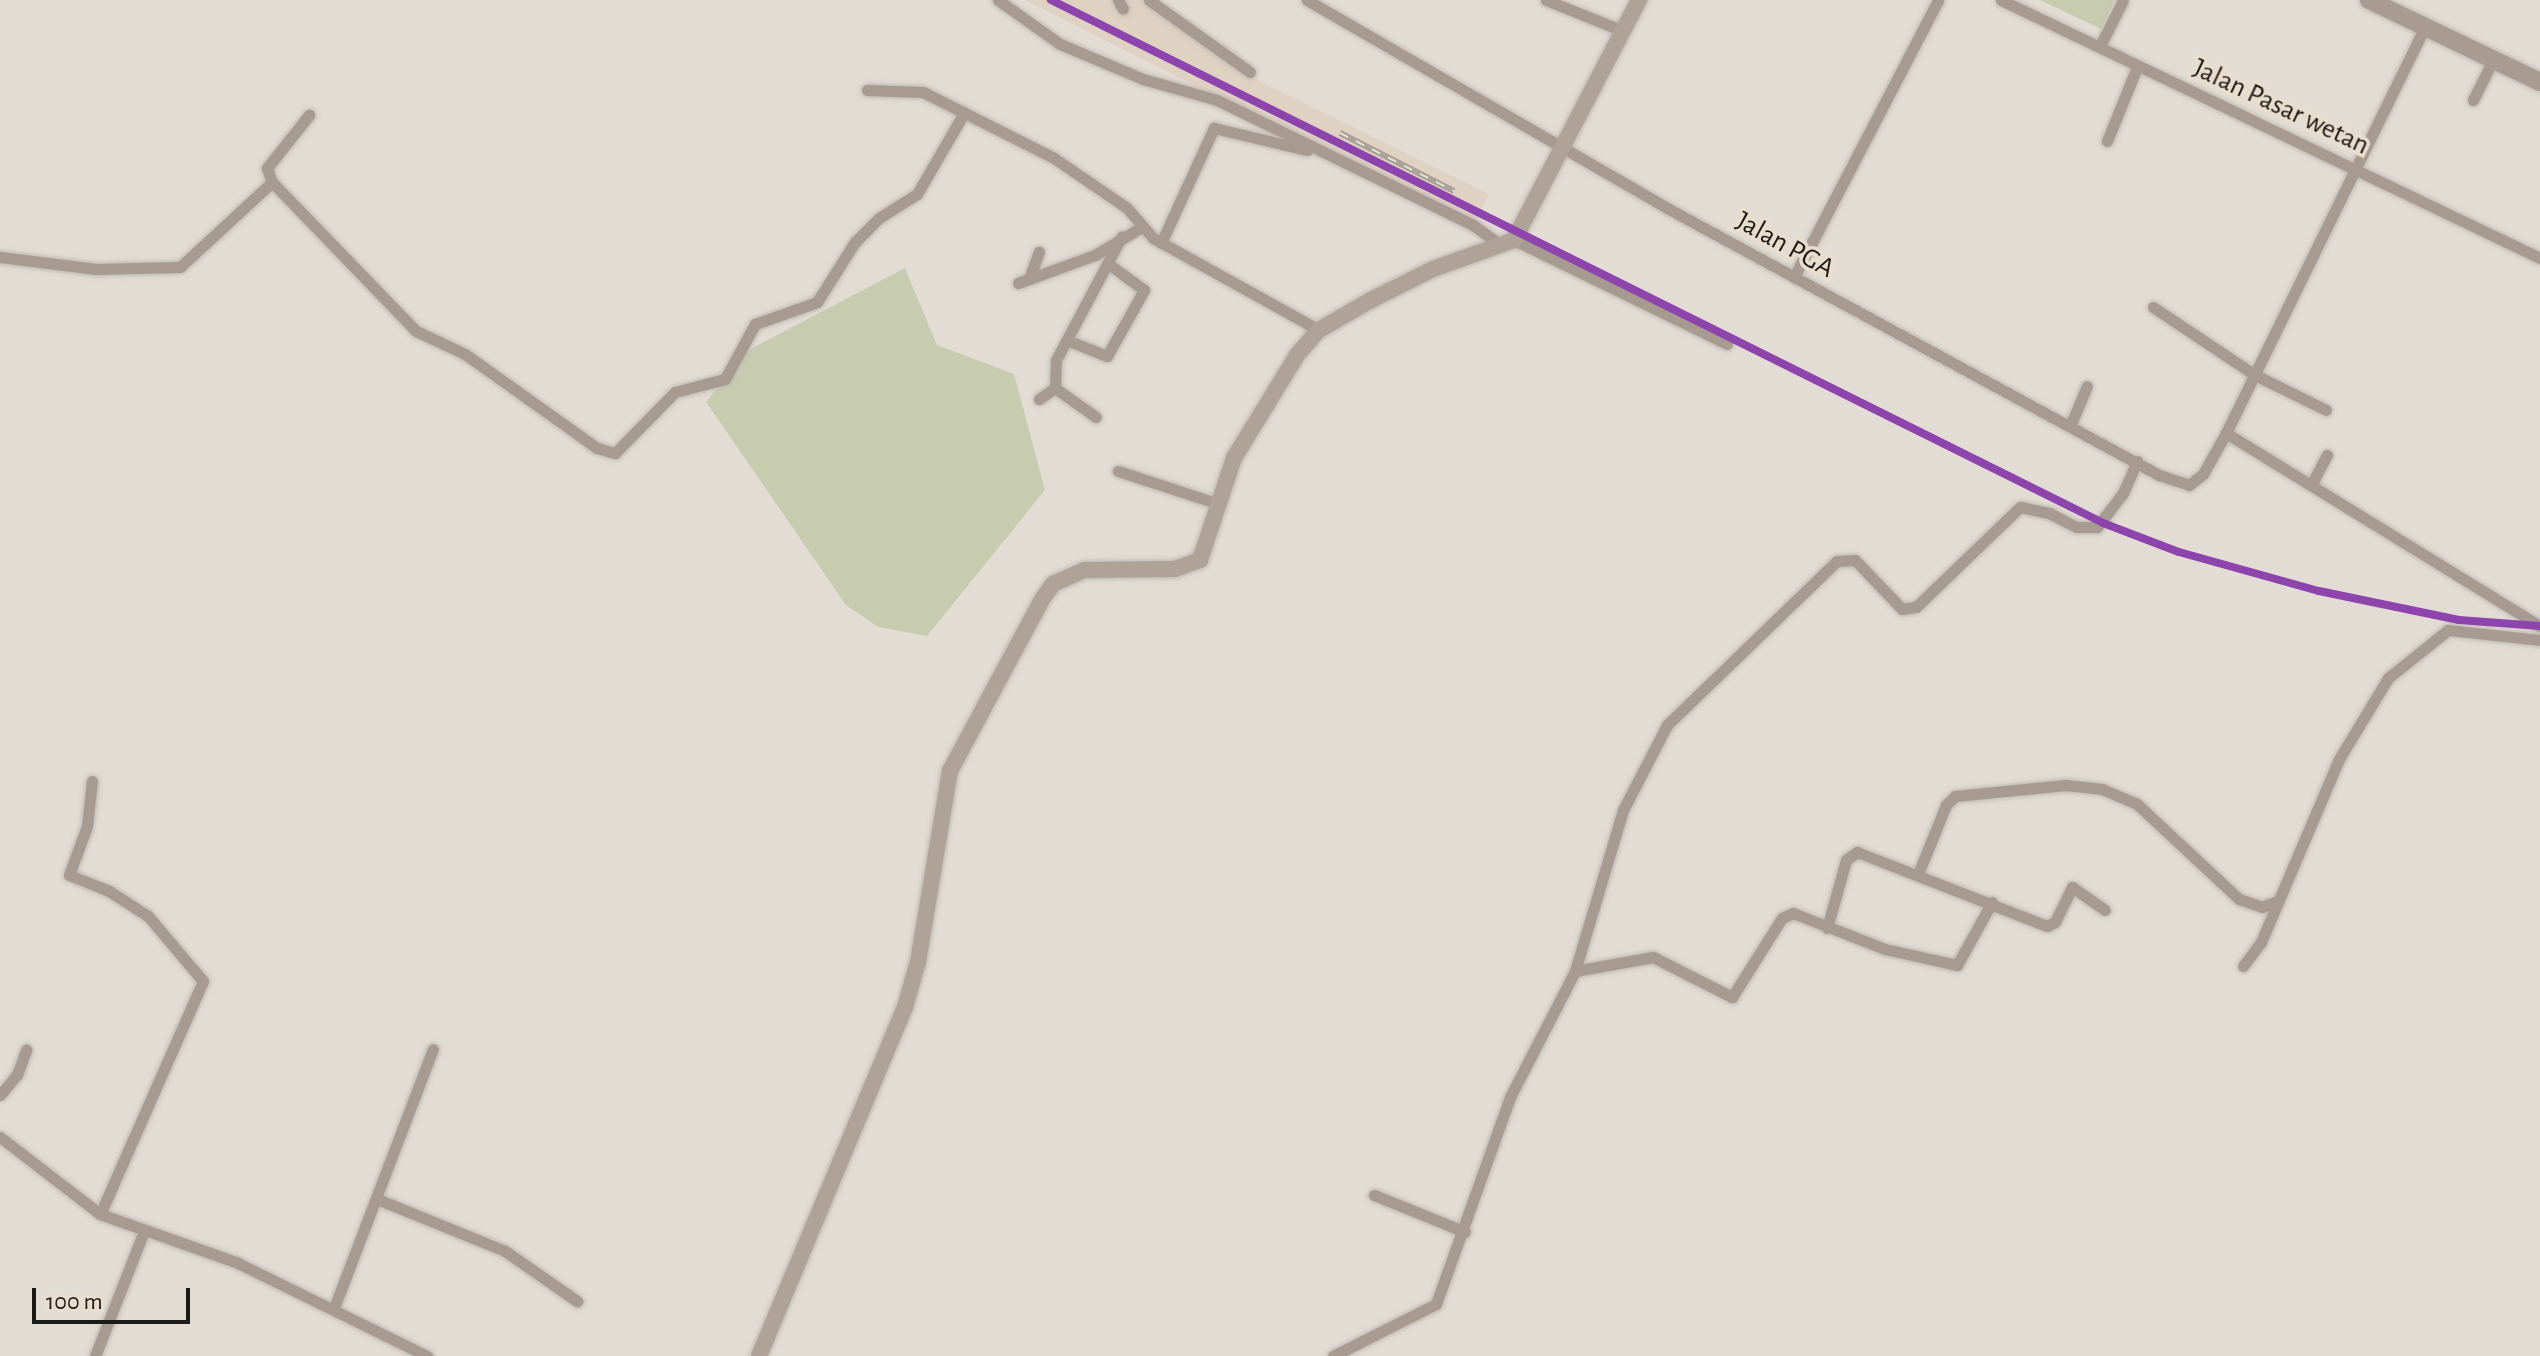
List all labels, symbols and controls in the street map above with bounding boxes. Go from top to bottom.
street label: Jalan Pasar wetan [2188,52,2374,162]
street label: Jalan PGA [1730,204,1840,286]
scale bar [36,1272,194,1322]
text: 100 m [46,1290,103,1314]

